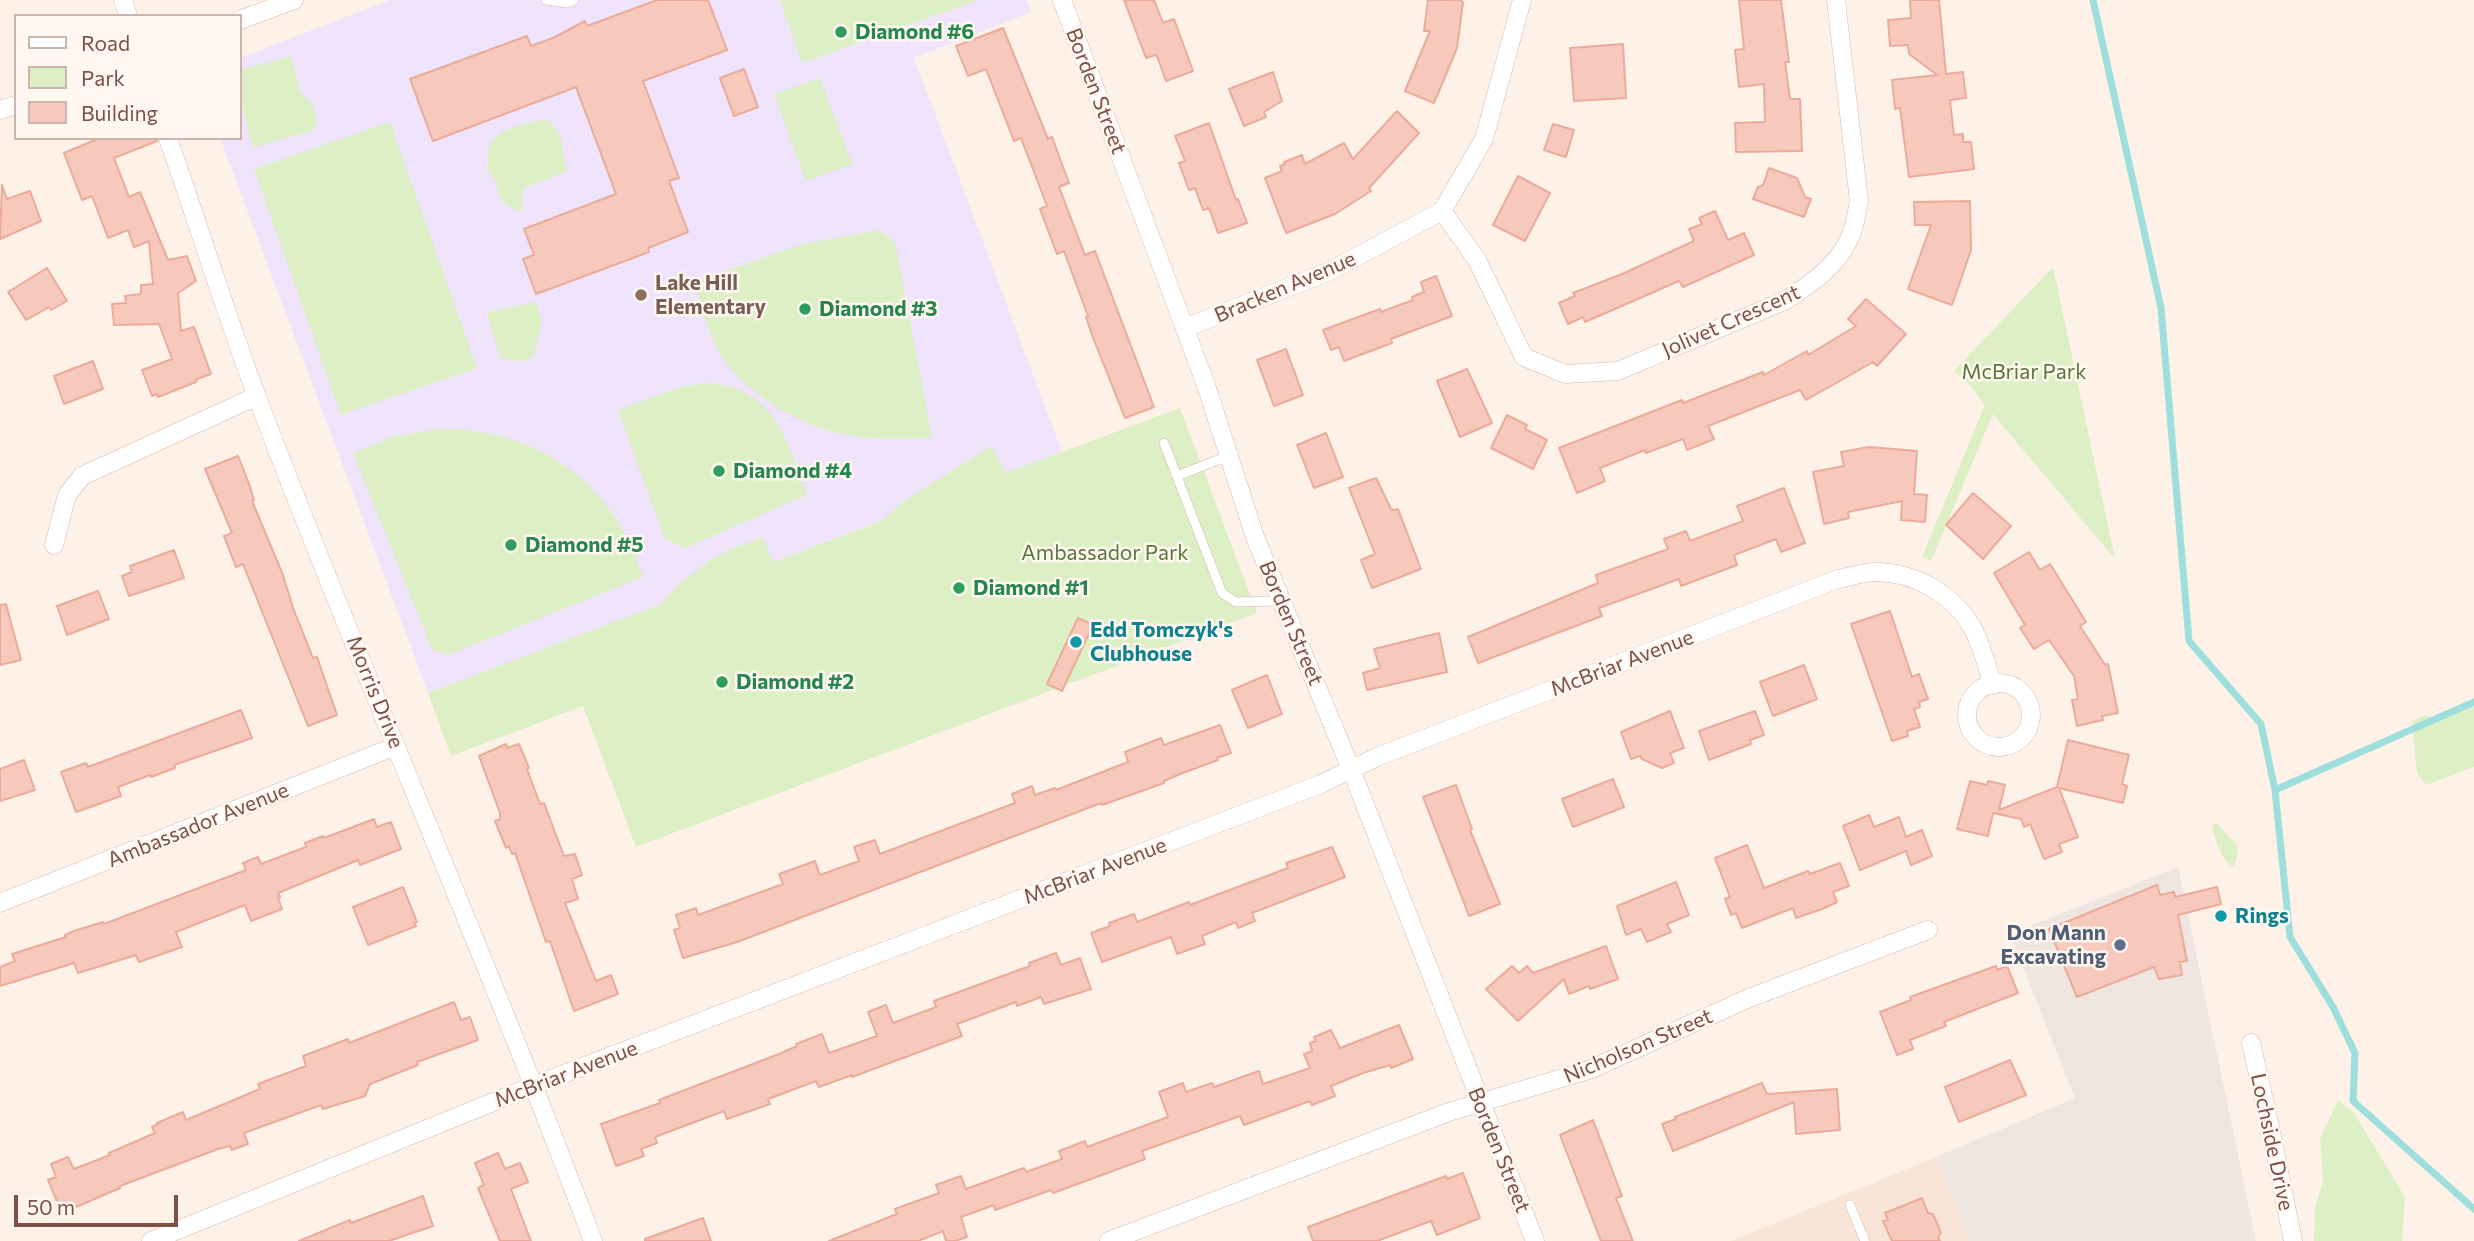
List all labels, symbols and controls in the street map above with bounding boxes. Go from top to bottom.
legend [14,14,242,140]
place label: Diamond #6 [855,19,974,45]
marker: Diamond #6 [833,24,849,40]
street label: Borden Street [1060,25,1132,157]
text: Road [81,30,130,55]
text: Park [81,65,125,90]
text: Building [81,100,158,125]
street label: Bracken Avenue [1211,246,1359,328]
place label: Lake Hill Elementary [655,270,766,320]
street label: Jolivet Crescent [1658,279,1804,363]
marker: Lake Hill Elementary [633,287,649,303]
place label: Diamond #3 [819,296,938,322]
marker: Diamond #3 [797,301,813,317]
park label: McBriar Park [1961,359,2087,385]
place label: Diamond #4 [733,458,852,484]
marker: Diamond #4 [711,463,727,479]
place label: Diamond #5 [525,532,644,558]
marker: Diamond #5 [503,537,519,553]
park label: Ambassador Park [1021,540,1189,566]
street label: Borden Street [1253,557,1329,689]
place label: Diamond #1 [973,575,1089,601]
marker: Diamond #1 [951,580,967,596]
place label: Edd Tomczyk's Clubhouse [1090,617,1233,667]
street label: McBriar Avenue [1547,624,1697,702]
street label: Morris Drive [341,632,409,752]
marker: Edd Tomczyk's Clubhouse [1068,634,1084,650]
place label: Diamond #2 [736,669,854,695]
marker: Diamond #2 [714,674,730,690]
street label: Ambassador Avenue [104,777,292,873]
street label: McBriar Avenue [1020,832,1170,910]
place label: Rings [2235,903,2289,929]
marker: Rings [2213,908,2229,924]
place label: Don Mann Excavating [2000,920,2106,970]
marker: Don Mann Excavating [2112,937,2128,953]
street label: Nicholson Street [1560,1003,1716,1089]
street label: McBriar Avenue [491,1035,641,1113]
street label: Lochside Drive [2245,1071,2299,1213]
street label: Borden Street [1462,1084,1536,1216]
scale bar [18,1182,182,1226]
text: 50 m [27,1194,75,1219]

